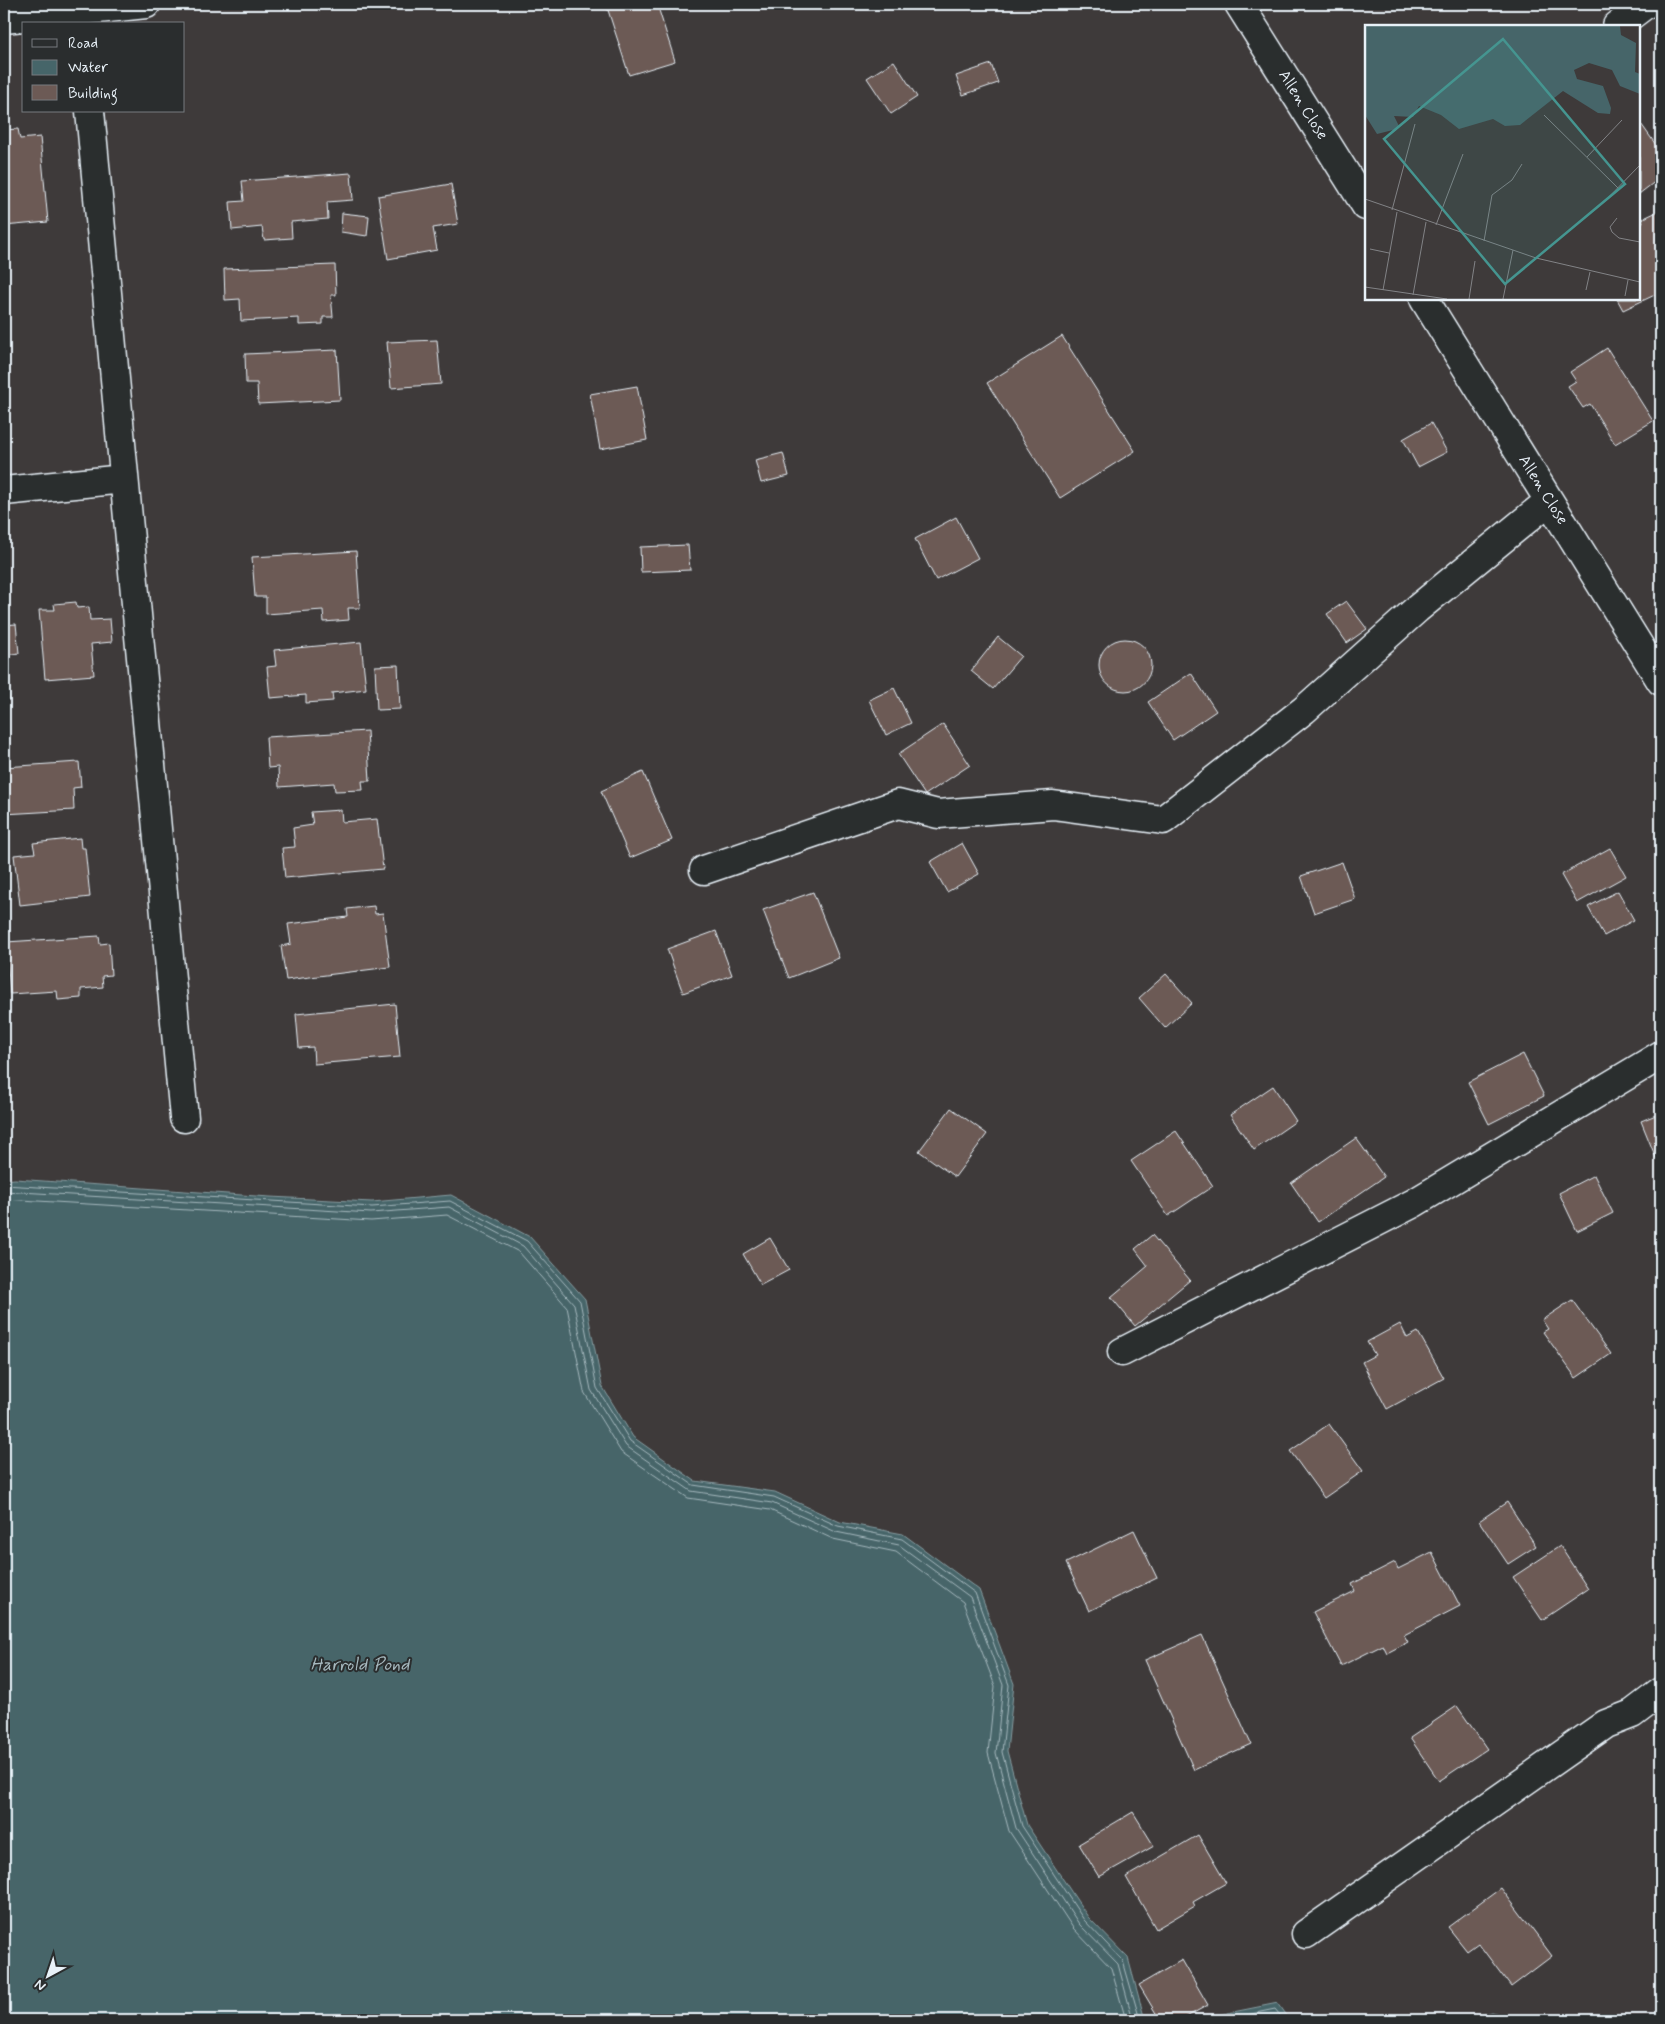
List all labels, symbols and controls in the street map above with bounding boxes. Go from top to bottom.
legend [22,22,185,112]
inset map [1365,25,1640,300]
text: Road [68,34,98,54]
text: Water [68,58,108,78]
street label: Allen Close [1273,66,1333,144]
text: Building [68,84,118,105]
street label: Allen Close [1513,451,1573,529]
water label: Harrold Pond [311,1653,411,1677]
north arrow [22,1952,72,2002]
text: N [31,1975,50,1995]

